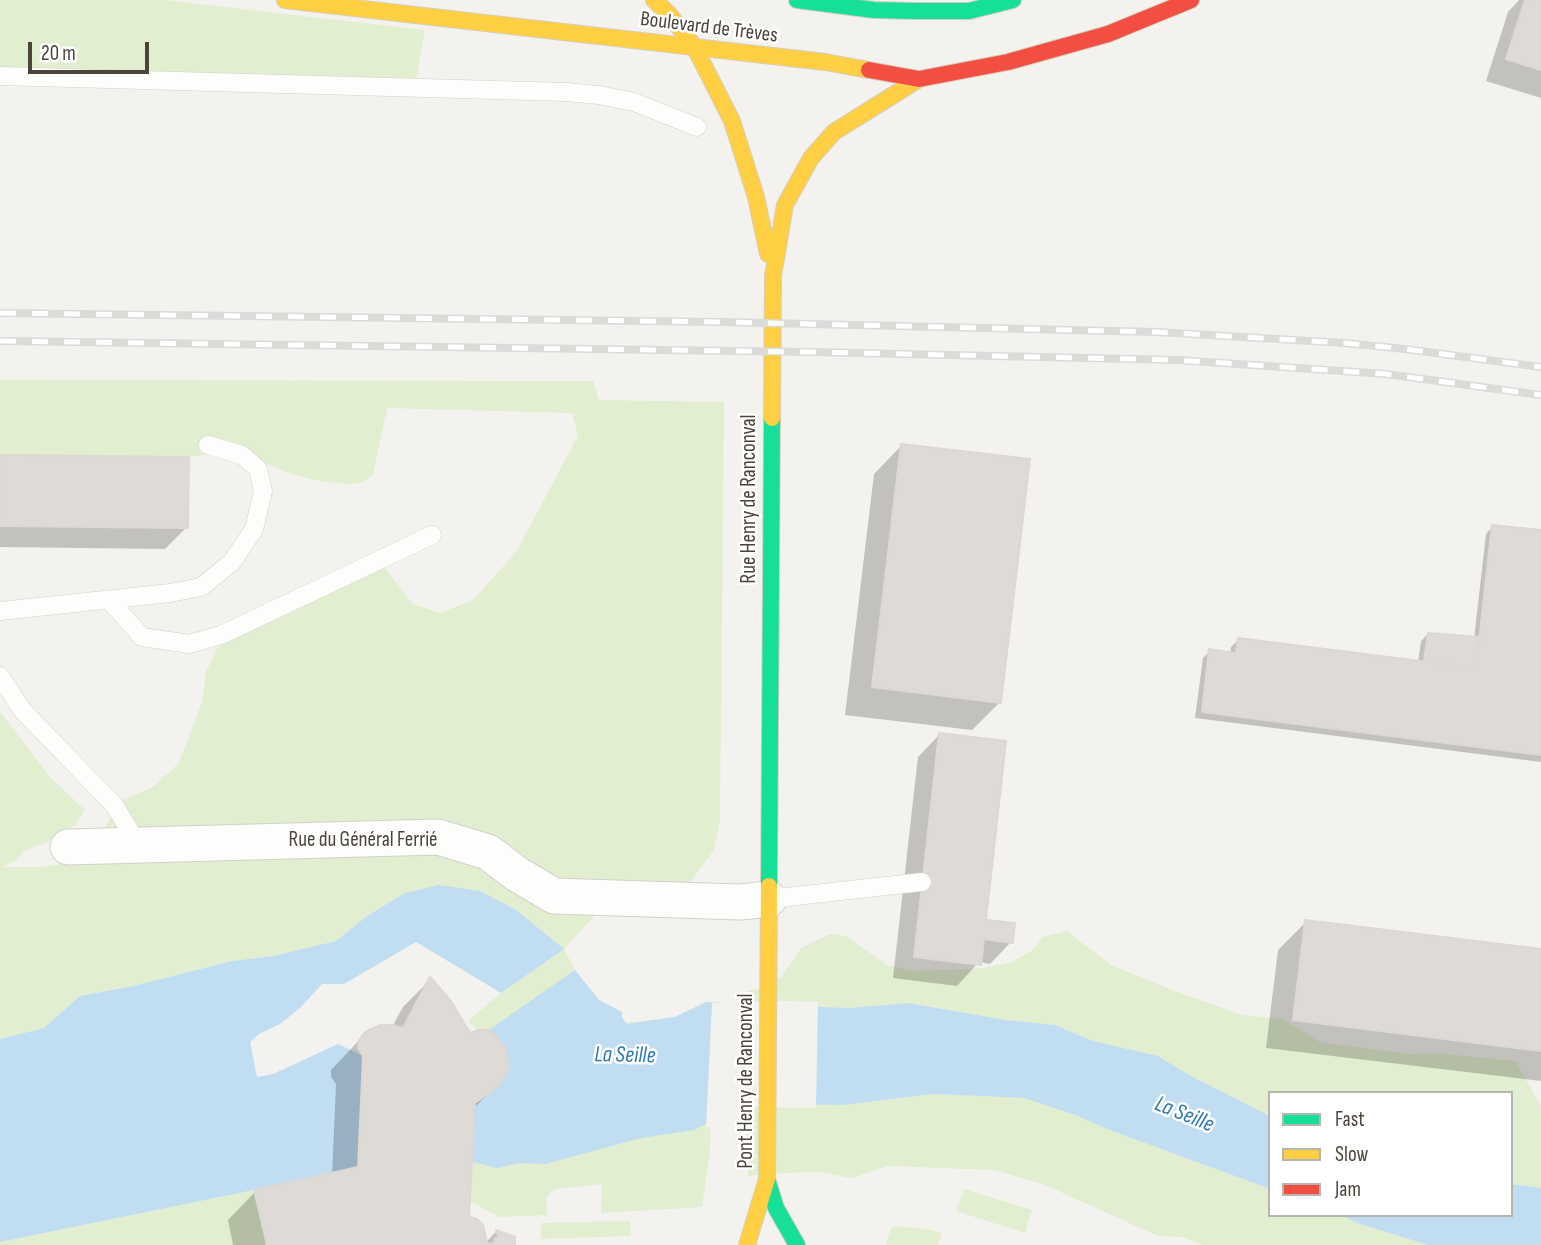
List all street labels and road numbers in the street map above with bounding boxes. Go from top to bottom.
street label: Boulevard de Trèves [639,7,779,49]
street label: Rue Henry de Ranconval [737,415,763,583]
street label: Rue du Général Ferrié [288,828,438,854]
street label: Pont Henry de Ranconval [734,994,760,1168]

